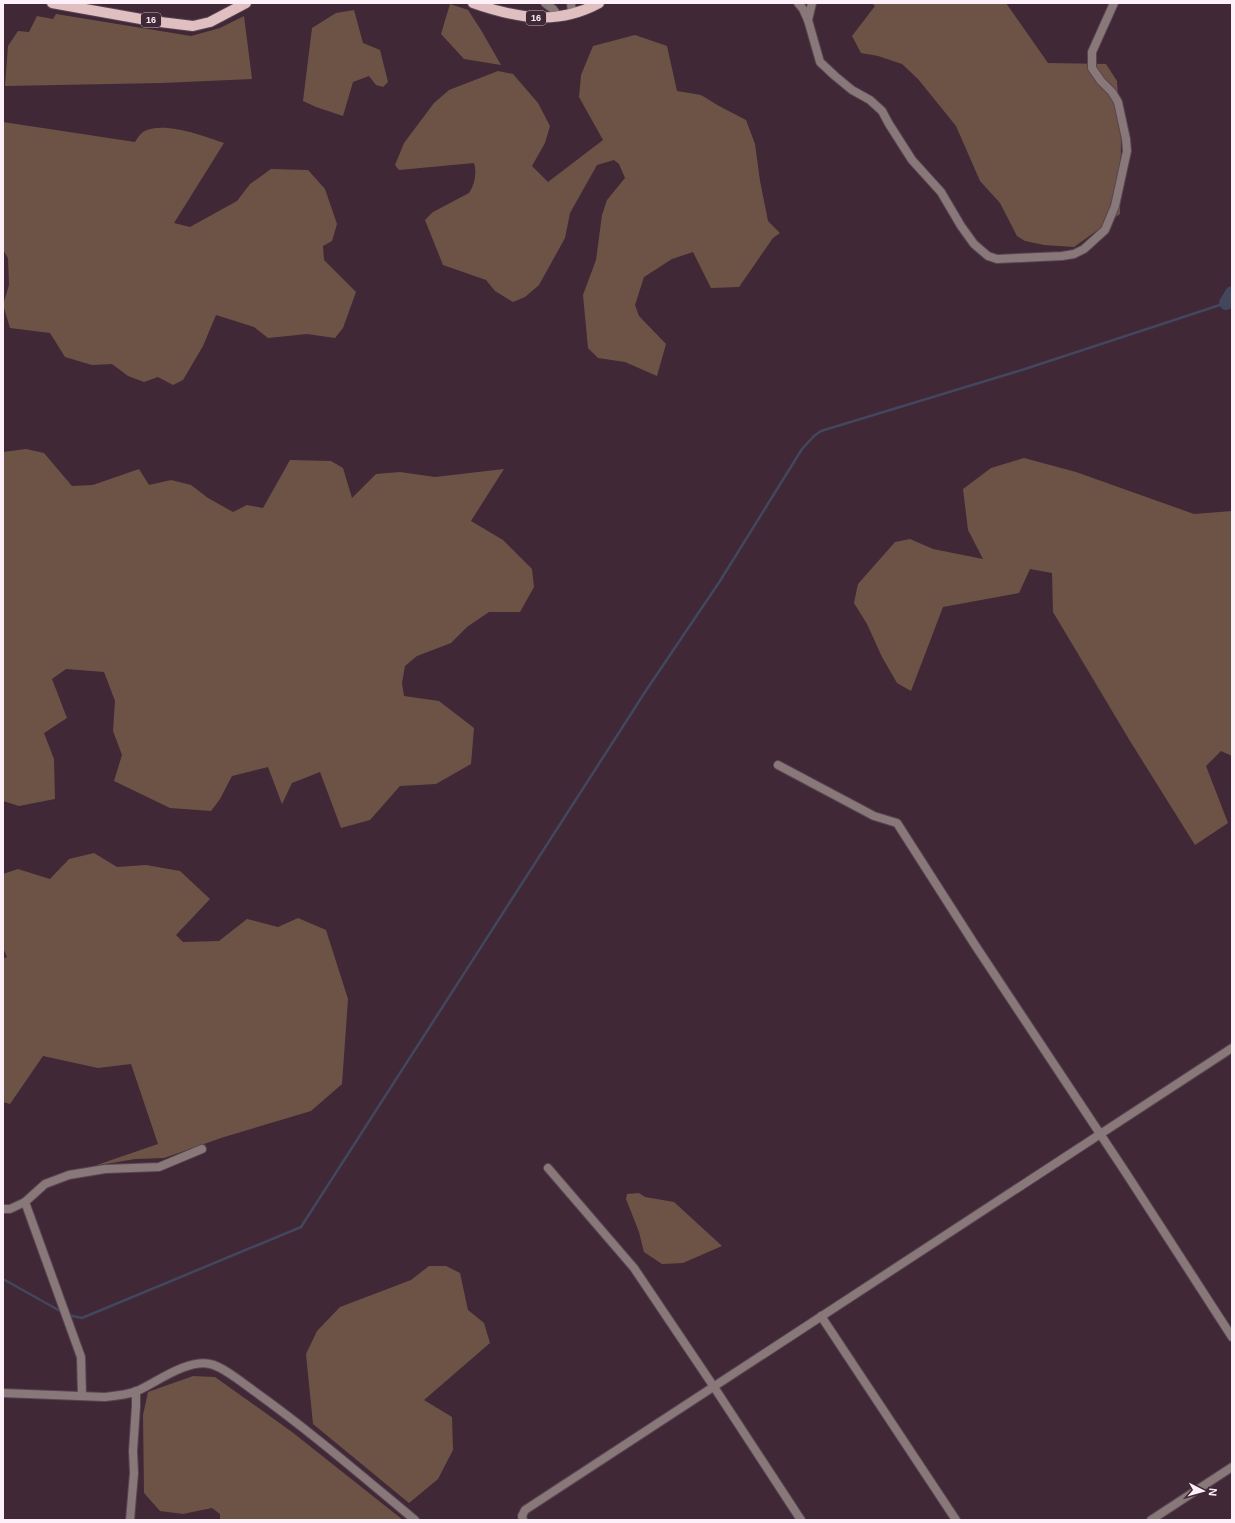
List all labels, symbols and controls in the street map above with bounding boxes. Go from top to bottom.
road number: 16 [526,11,546,25]
road number: 16 [141,13,161,27]
north arrow [1183,1471,1223,1511]
text: N [1207,1487,1219,1497]

